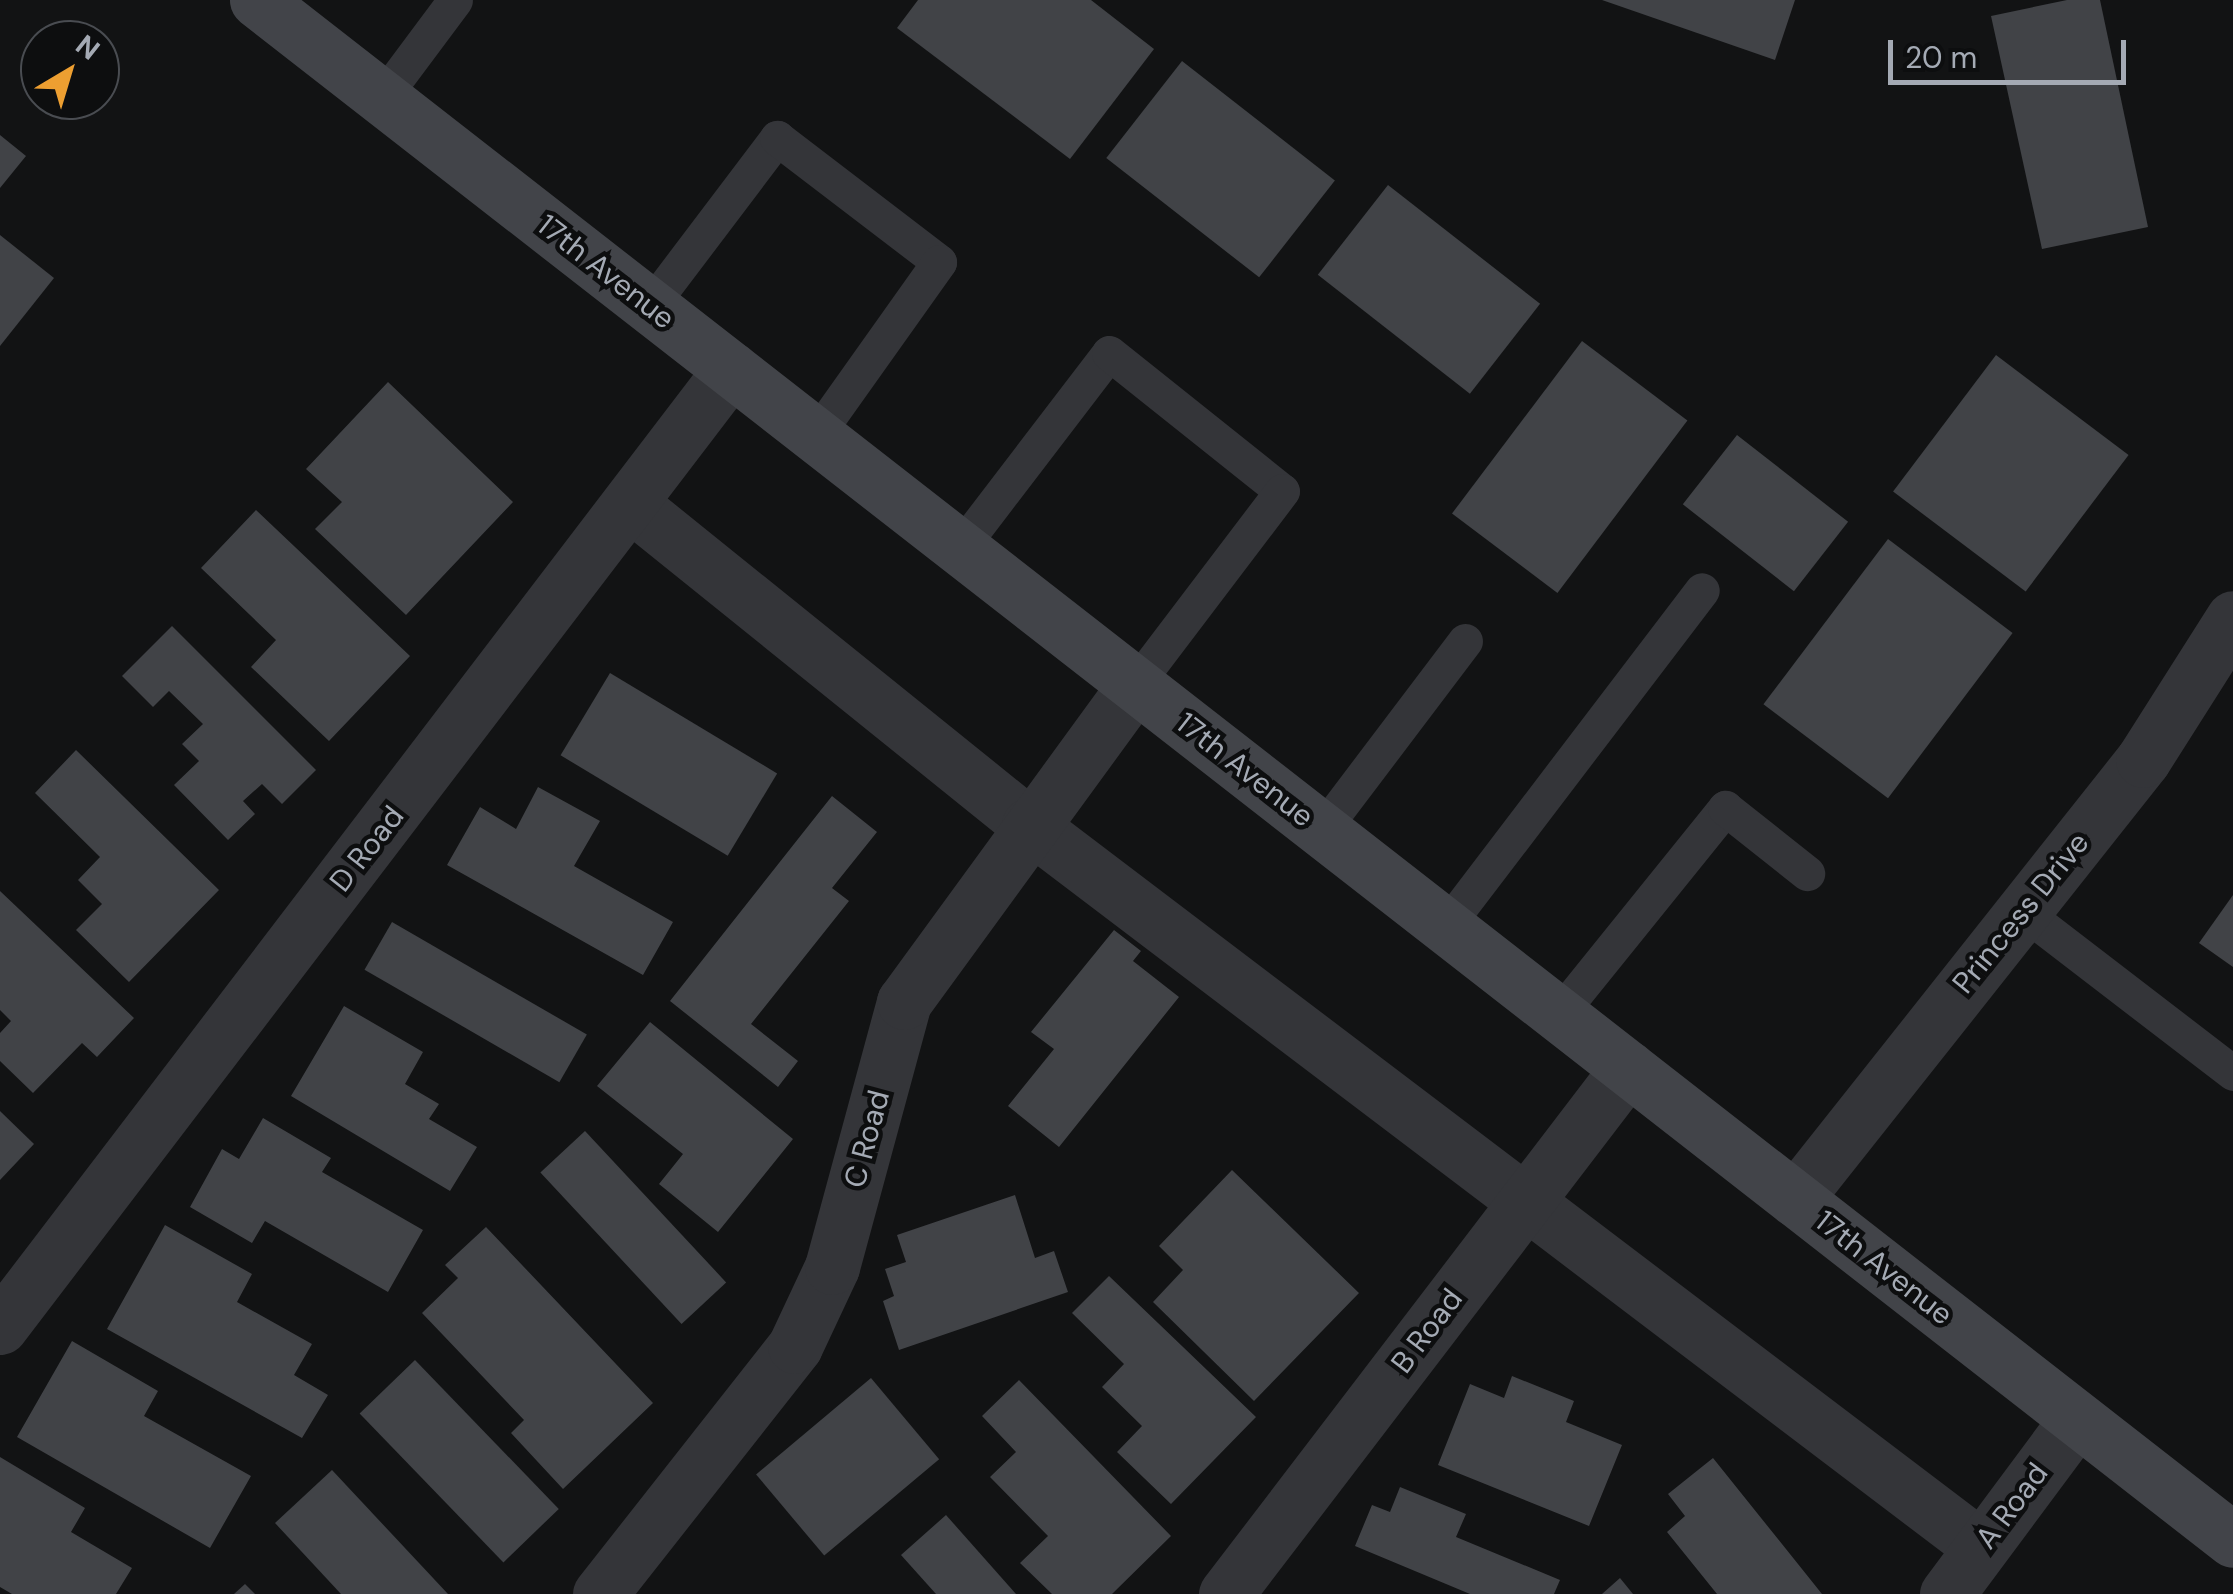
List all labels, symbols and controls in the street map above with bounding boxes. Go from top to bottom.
north arrow [20,20,120,120]
scale bar [1893,20,2130,82]
text: N [68,27,107,68]
text: 20 m [1905,38,1977,77]
street label: 17th Avenue [530,207,682,337]
street label: 17th Avenue [1169,705,1321,835]
street label: D Road [323,799,411,899]
street label: Princess Drive [1945,825,2097,1001]
street label: C Road [837,1086,897,1192]
street label: 17th Avenue [1808,1203,1960,1333]
street label: B Road [1384,1282,1470,1380]
street label: A Road [1968,1456,2056,1556]

